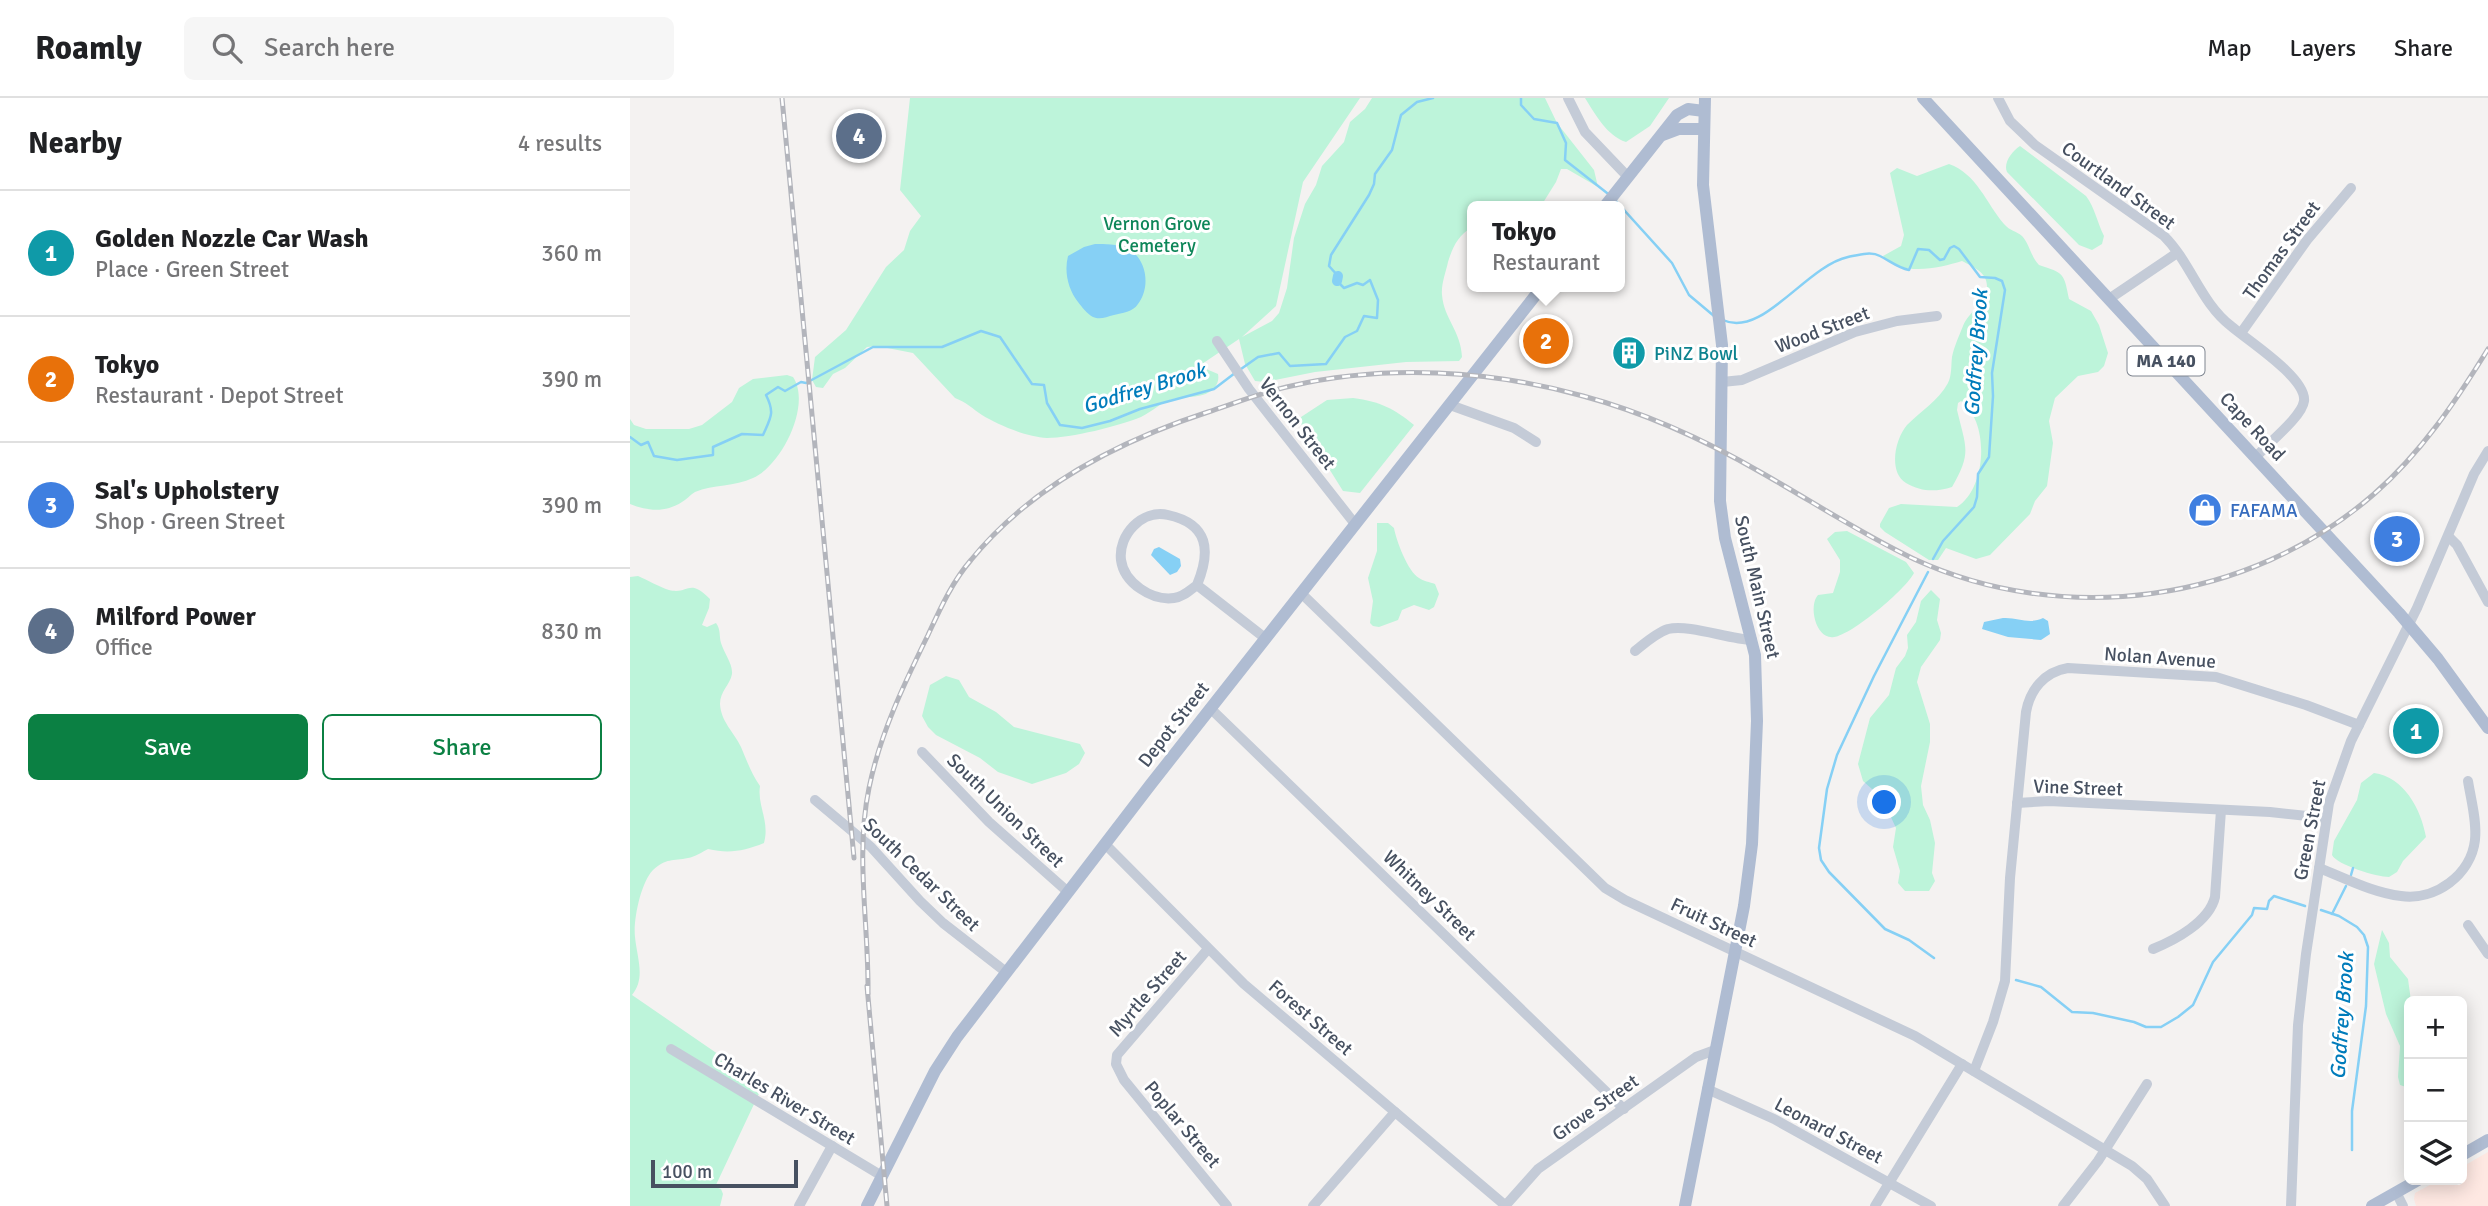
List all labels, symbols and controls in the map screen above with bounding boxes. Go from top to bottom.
search box [184,17,674,80]
text: Roamly [35,28,142,69]
icon: search [208,29,246,67]
text: Search here [264,32,395,64]
text: Map [2207,33,2252,63]
text: Layers [2290,33,2356,63]
text: Share [2394,33,2453,63]
pin: 4 [836,110,882,162]
text: Nearby [28,125,122,162]
text: 4 results [518,129,602,158]
street label: Courtland Street [2057,136,2180,235]
street label: Thomas Street [2238,196,2326,305]
popup [1467,201,1625,292]
park label: Vernon Grove Cemetery [1103,212,1211,258]
text: Tokyo [1492,216,1556,248]
text: Golden Nozzle Car Wash [95,223,369,255]
text: 1 [45,239,57,268]
text: 360 m [541,239,602,268]
text: Restaurant [1492,248,1600,277]
text: Place · Green Street [95,255,289,284]
water label: Godfrey Brook [1959,286,1994,417]
street label: Wood Street [1772,301,1873,359]
pin: 2 [1523,315,1569,367]
building icon: PiNZ Bowl [1610,334,1648,372]
place label: PiNZ Bowl [1654,342,1738,366]
road number: MA 140 [2128,346,2204,376]
text: Tokyo [95,349,159,381]
water label: Godfrey Brook [1079,356,1211,419]
text: 2 [45,365,57,394]
text: 390 m [541,365,602,394]
street label: Vernon Street [1254,373,1341,475]
text: Restaurant · Depot Street [95,381,343,410]
street label: Cape Road [2214,387,2290,466]
text: Sal's Upholstery [95,475,279,507]
text: 3 [45,491,57,520]
text: 390 m [541,491,602,520]
shop icon: FAFAMA [2186,491,2224,529]
place label: FAFAMA [2230,499,2298,523]
text: Shop · Green Street [95,507,285,536]
street label: South Main Street [1729,513,1785,661]
pin: 3 [2374,513,2420,565]
text: Milford Power [95,601,256,633]
text: 4 [45,617,57,646]
text: 830 m [541,617,602,646]
text: Office [95,633,153,662]
street label: Nolan Avenue [2103,642,2217,674]
street label: Depot Street [1133,677,1215,772]
pin: 1 [2393,705,2439,757]
button: Save [28,714,308,780]
button: Share [322,714,602,780]
street label: South Union Street [942,749,1069,873]
street label: Vine Street [2033,774,2124,802]
street label: Green Street [2288,778,2332,883]
your location [1867,785,1901,819]
street label: South Cedar Street [858,813,985,937]
street label: Whitney Street [1378,845,1481,946]
street label: Fruit Street [1667,893,1761,953]
street label: Myrtle Street [1104,945,1192,1042]
water label: Godfrey Brook [2325,949,2360,1080]
street label: Forest Street [1263,975,1358,1061]
map controls [2404,996,2467,1185]
button: + [2404,996,2467,1059]
street label: Charles River Street [709,1047,860,1151]
button: − [2404,1059,2467,1122]
street label: Grove Street [1548,1069,1644,1146]
street label: Poplar Street [1139,1076,1226,1173]
street label: Leonard Street [1770,1092,1887,1170]
button: layers [2404,1122,2467,1185]
scale bar [651,1157,798,1189]
text: 100 m [662,1160,712,1184]

